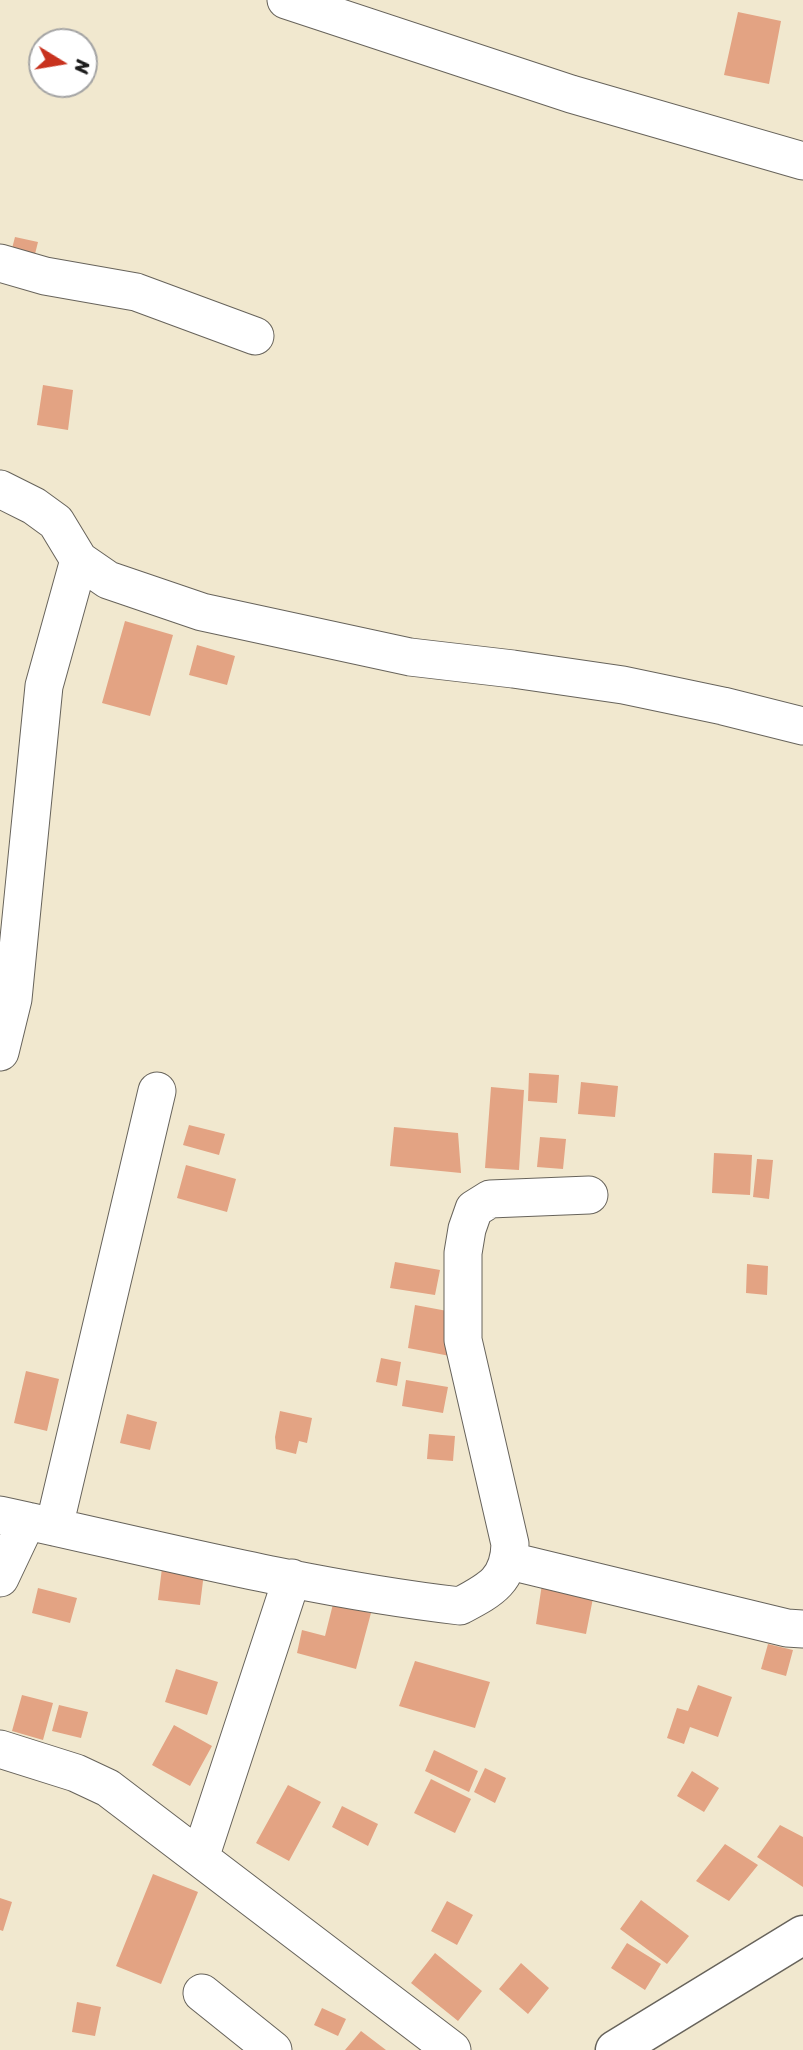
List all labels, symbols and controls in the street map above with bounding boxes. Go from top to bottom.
north arrow [28,28,98,98]
text: N [65,57,100,76]

